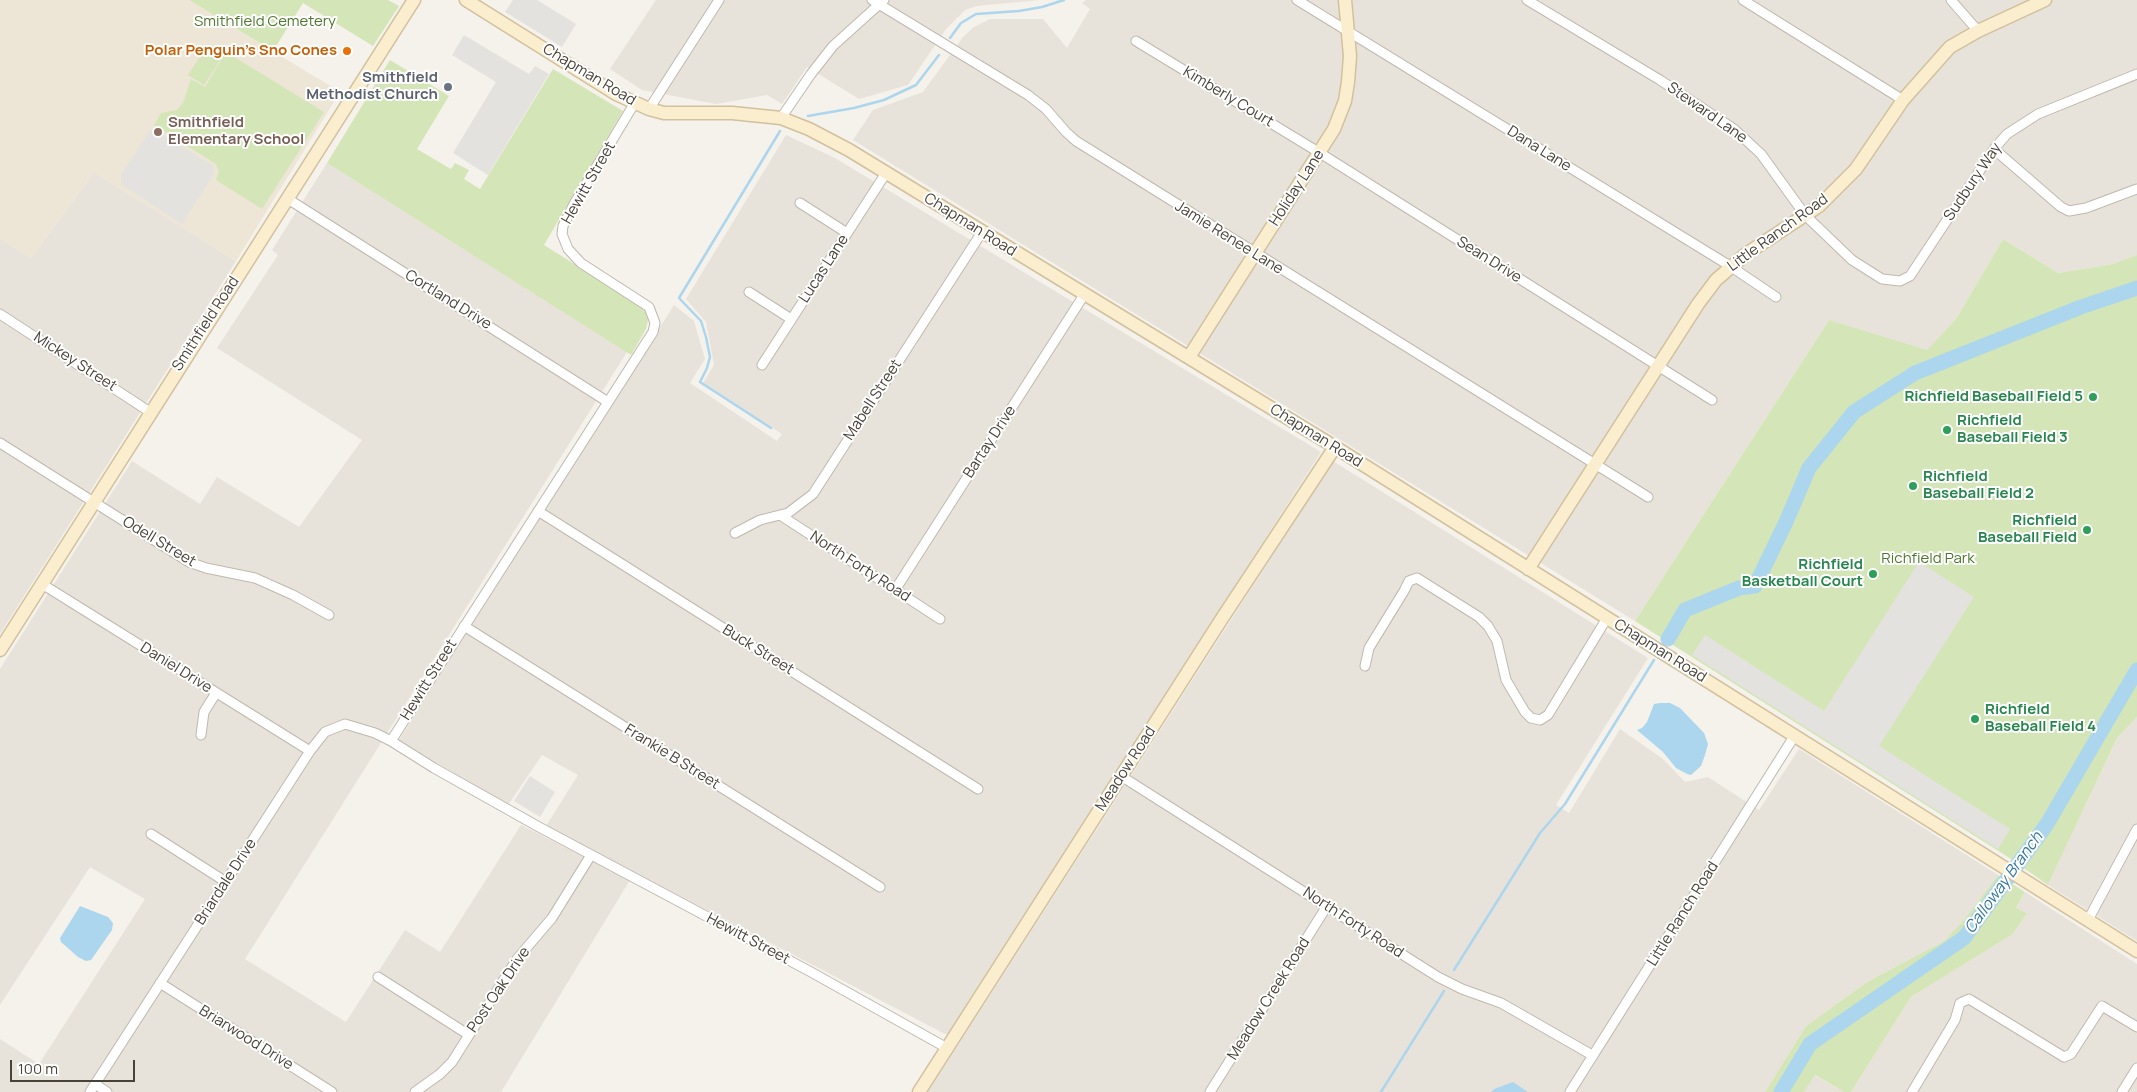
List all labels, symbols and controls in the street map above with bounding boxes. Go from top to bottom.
park label: Smithfield Cemetery [194,13,336,31]
street label: Chapman Road [539,40,639,110]
place label: Polar Penguin’s Sno Cones [145,42,337,60]
marker: Polar Penguin’s Sno Cones [341,45,353,57]
street label: Kimberly Court [1179,63,1277,131]
place label: Smithfield Methodist Church [306,69,438,104]
street label: Steward Lane [1664,79,1750,147]
marker: Smithfield Methodist Church [442,81,454,93]
place label: Smithfield Elementary School [168,114,304,149]
street label: Dana Lane [1504,122,1574,176]
marker: Smithfield Elementary School [152,126,164,138]
street label: Hewitt Street [558,139,620,227]
street label: Sudbury Way [1940,140,2006,224]
street label: Holiday Lane [1266,146,1328,230]
street label: Chapman Road [921,189,1019,261]
street label: Little Ranch Road [1724,190,1832,276]
street label: Jamie Renee Lane [1172,197,1286,279]
street label: Lucas Lane [795,232,853,306]
street label: Sean Drive [1453,233,1525,287]
street label: Cortland Drive [401,266,495,334]
street label: Smithfield Road [169,273,243,375]
street label: Mickey Street [30,329,120,395]
street label: Mabell Street [840,356,906,444]
place label: Richfield Baseball Field 5 [1904,388,2083,406]
marker: Richfield Baseball Field 5 [2087,391,2099,403]
street label: Chapman Road [1267,400,1365,472]
street label: Bartay Drive [960,402,1020,482]
place label: Richfield Baseball Field 3 [1957,412,2068,447]
marker: Richfield Baseball Field 3 [1941,424,1953,436]
place label: Richfield Baseball Field 2 [1923,468,2034,503]
marker: Richfield Baseball Field 2 [1907,480,1919,492]
place label: Richfield Baseball Field [1978,512,2077,547]
street label: Odell Street [119,513,199,571]
marker: Richfield Baseball Field [2081,524,2093,536]
street label: North Forty Road [806,528,914,606]
park label: Richfield Park [1881,550,1975,568]
place label: Richfield Basketball Court [1742,556,1863,591]
marker: Richfield Basketball Court [1867,568,1879,580]
street label: Chapman Road [1611,615,1709,687]
street label: Buck Street [719,621,797,679]
street label: Hewitt Street [397,636,461,724]
street label: Daniel Drive [137,639,215,697]
place label: Richfield Baseball Field 4 [1985,701,2096,736]
marker: Richfield Baseball Field 4 [1969,713,1981,725]
street label: Frankie B Street [621,721,723,793]
street label: Meadow Road [1092,723,1160,815]
water label: Calloway Branch [1961,829,2047,937]
street label: Briardale Drive [191,835,261,929]
street label: Little Ranch Road [1644,858,1722,970]
street label: North Forty Road [1299,884,1407,962]
street label: Hewitt Street [703,909,793,969]
street label: Meadow Creek Road [1224,934,1314,1064]
street label: Post Oak Drive [464,944,534,1036]
street label: Briarwood Drive [196,1002,296,1074]
scale bar [12,1050,138,1082]
text: 100 m [18,1058,58,1079]

